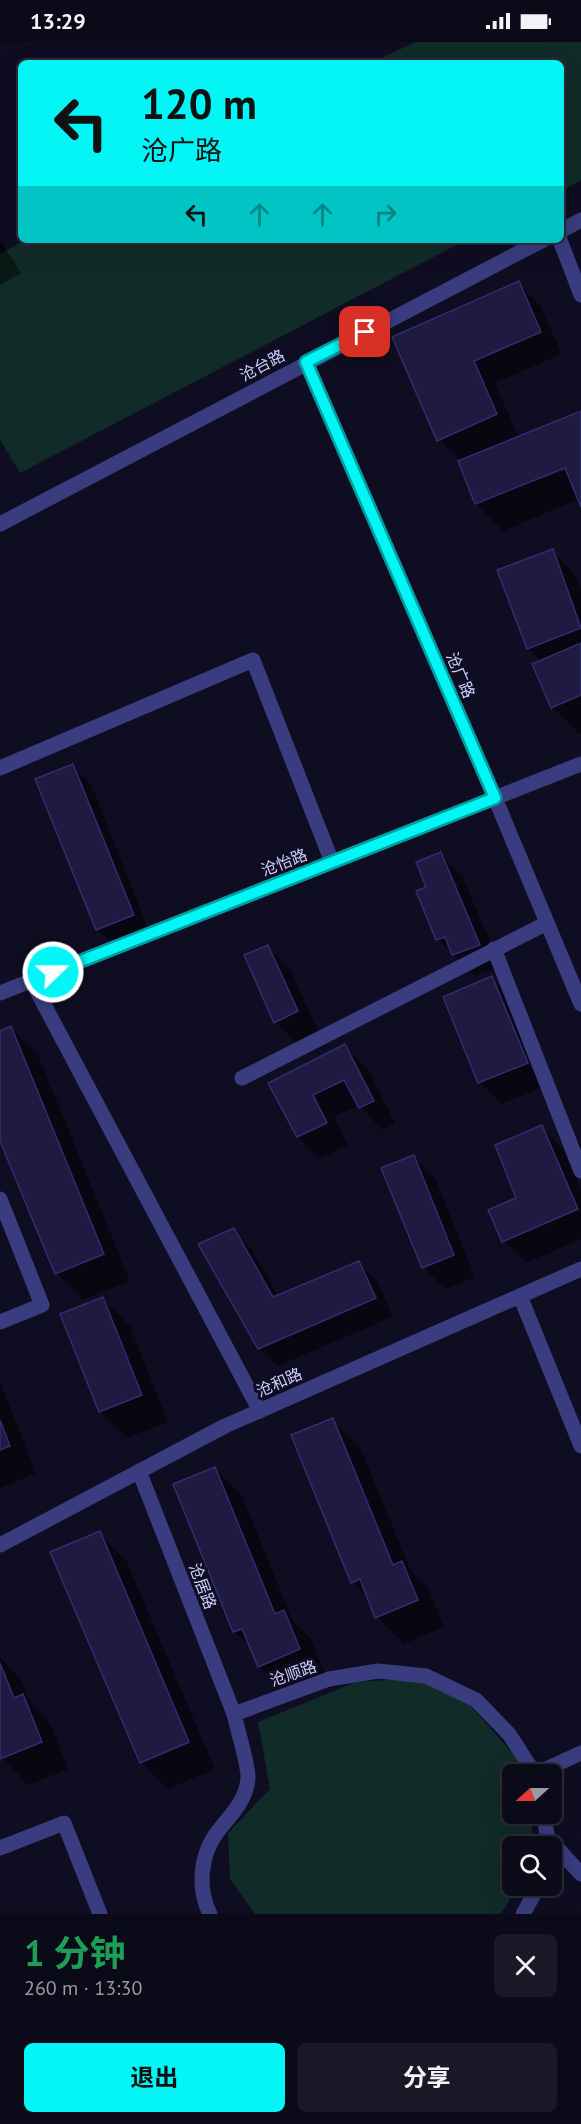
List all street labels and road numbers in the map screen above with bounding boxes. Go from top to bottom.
street label: 沧台路 [236,345,288,385]
street label: 沧广路 [442,649,480,701]
street label: 沧怡路 [258,844,310,880]
street label: 沧和路 [253,1363,305,1401]
street label: 沧居路 [185,1560,221,1612]
street label: 沧顺路 [267,1656,319,1690]

